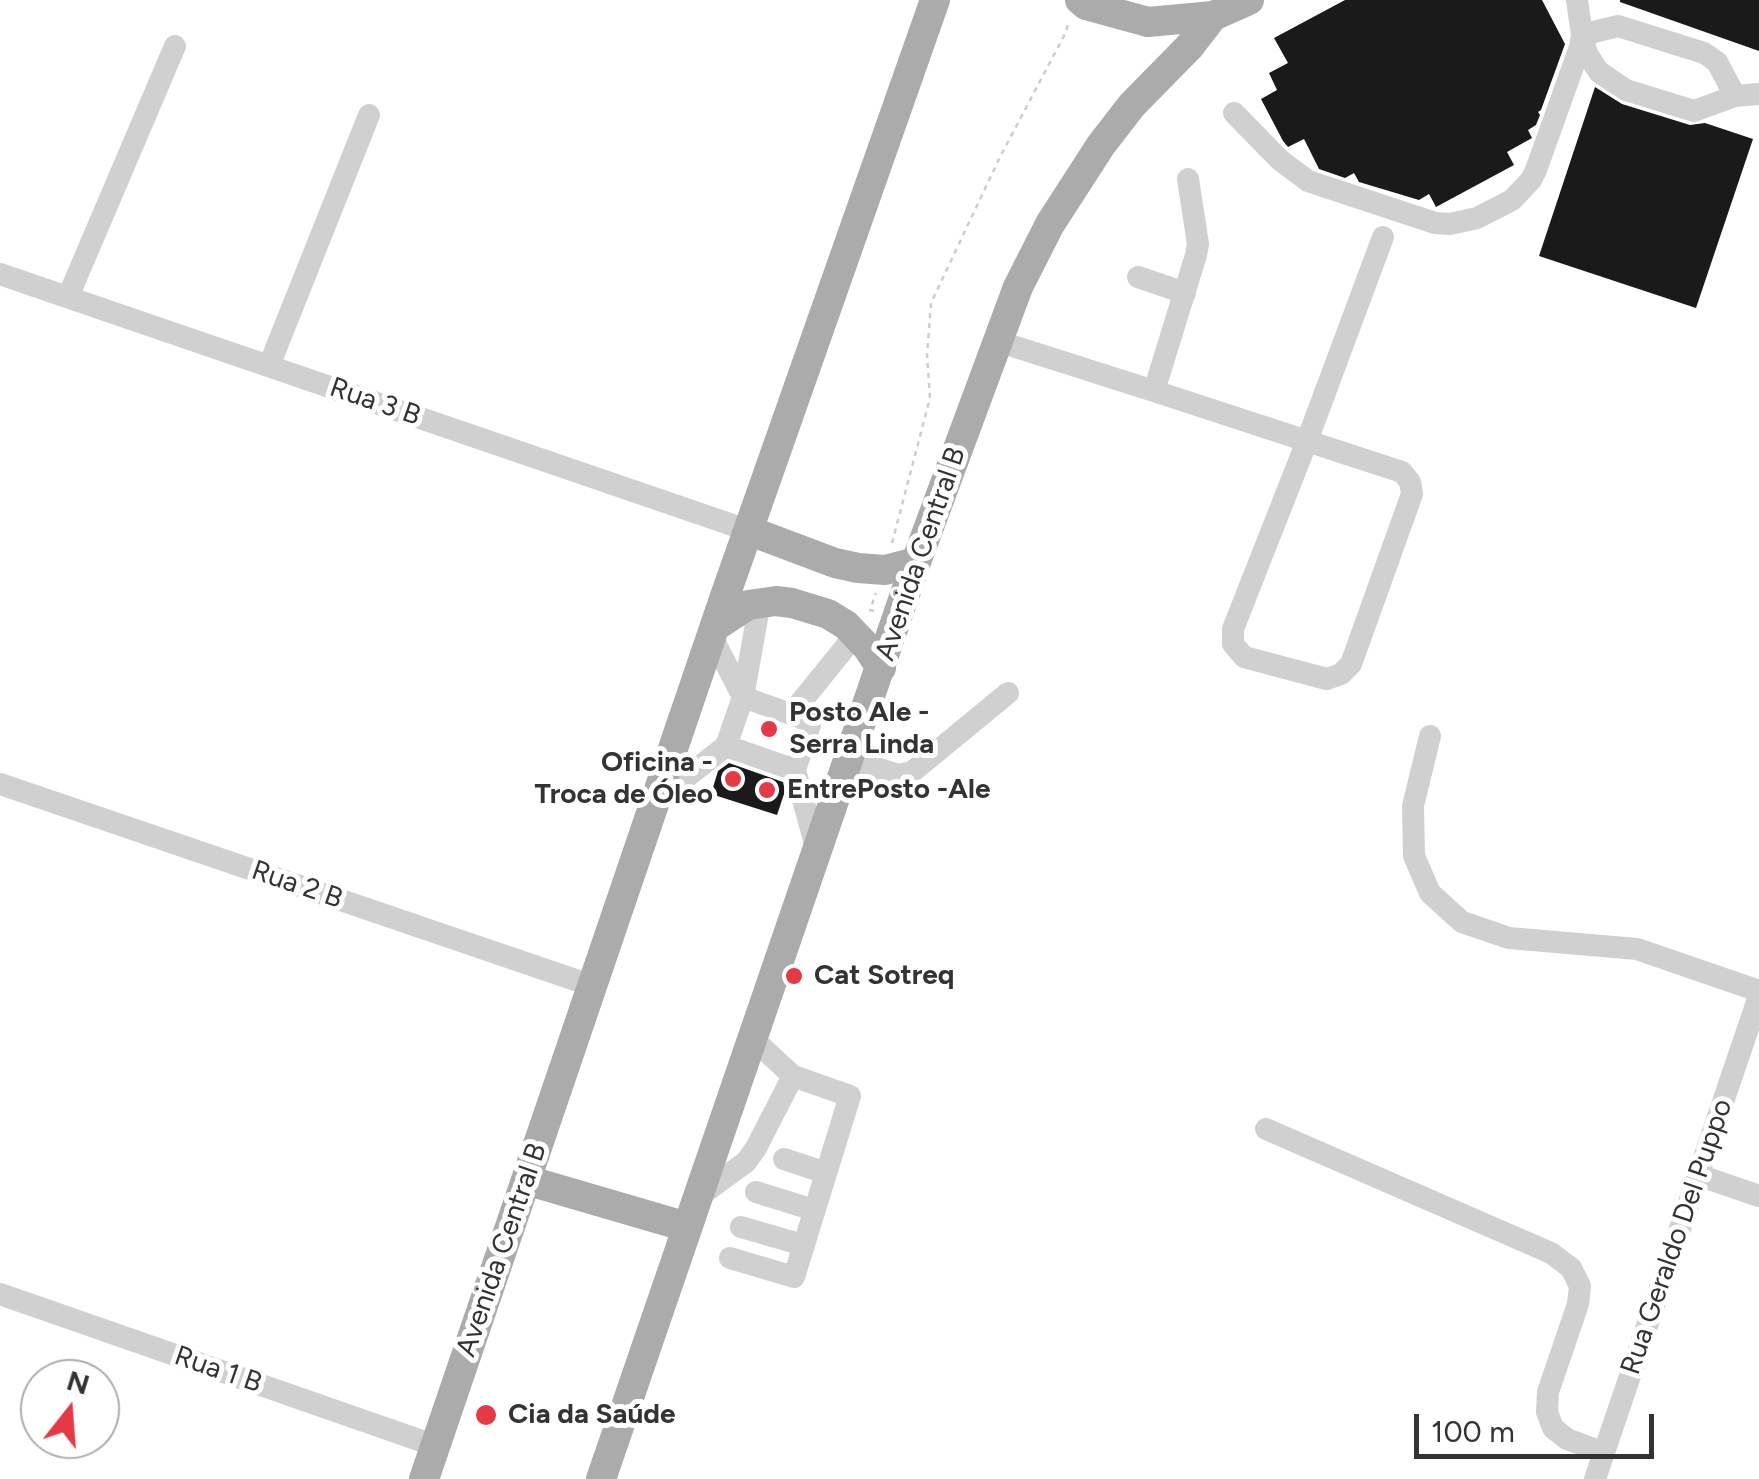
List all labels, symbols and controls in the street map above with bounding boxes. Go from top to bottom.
street label: Rua 3 B [325,371,425,433]
street label: Avenida Central B [869,443,973,665]
place label: Posto Ale - Serra Linda [789,696,934,762]
marker: Posto Ale - Serra Linda [758,718,780,740]
place label: Oficina - Troca de Óleo [534,746,713,812]
marker: Oficina - Troca de Óleo [722,768,744,790]
place label: EntrePosto -Ale [787,773,990,807]
marker: EntrePosto -Ale [756,779,778,801]
street label: Rua 2 B [247,854,347,916]
place label: Cat Sotreq [814,959,954,993]
marker: Cat Sotreq [783,965,805,987]
street label: Rua Geraldo Del Puppo [1614,1095,1740,1379]
street label: Avenida Central B [450,1139,554,1361]
street label: Rua 1 B [170,1339,266,1401]
north arrow [20,1359,120,1459]
text: N [63,1363,94,1402]
scale bar [1419,1394,1659,1456]
place label: Cia da Saúde [508,1398,675,1432]
marker: Cia da Saúde [473,1402,499,1428]
text: 100 m [1431,1413,1515,1450]

